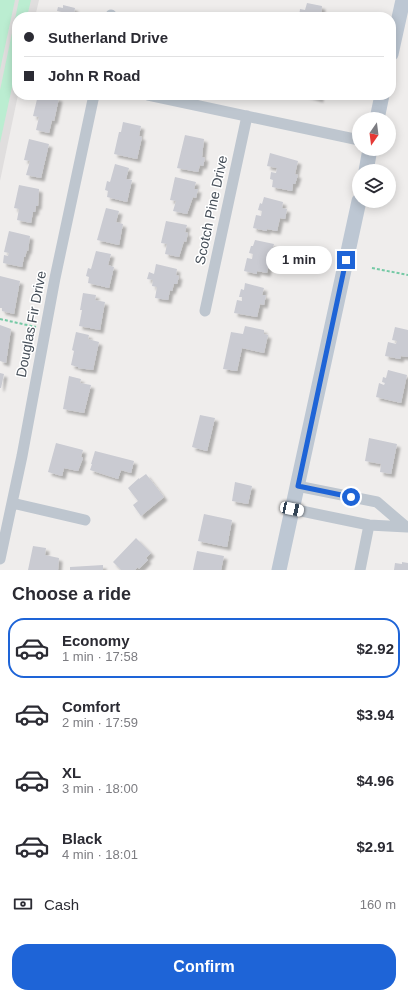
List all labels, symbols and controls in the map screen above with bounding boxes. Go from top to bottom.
text: Sutherland Drive [48,29,168,46]
text: John R Road [48,67,141,84]
north arrow [352,112,396,156]
map controls [352,112,396,208]
street label: Scotch Pine Drive [192,154,230,266]
button: layers [352,164,396,208]
callout: 1 min [266,246,332,274]
route end [337,251,355,269]
text: 1 min [282,252,316,267]
street label: Douglas Fir Drive [13,269,49,379]
route start [342,488,360,506]
car [279,501,305,517]
text: Choose a ride [12,584,131,604]
icon: car [14,630,50,666]
text: Economy [62,632,130,649]
text: $2.92 [356,640,394,657]
text: 1 min · 17:58 [62,649,138,664]
icon: car [14,696,50,732]
text: Comfort [62,698,120,715]
text: $3.94 [356,706,394,723]
text: 2 min · 17:59 [62,715,138,730]
icon: car [14,762,50,798]
text: XL [62,764,81,781]
text: $4.96 [356,772,394,789]
text: 3 min · 18:00 [62,781,138,796]
icon: car [14,828,50,864]
text: Black [62,830,102,847]
text: $2.91 [356,838,394,855]
text: 4 min · 18:01 [62,847,138,862]
icon: cash [12,893,34,915]
text: Cash [44,896,79,913]
text: 160 m [360,897,396,912]
button: Confirm [12,944,396,990]

